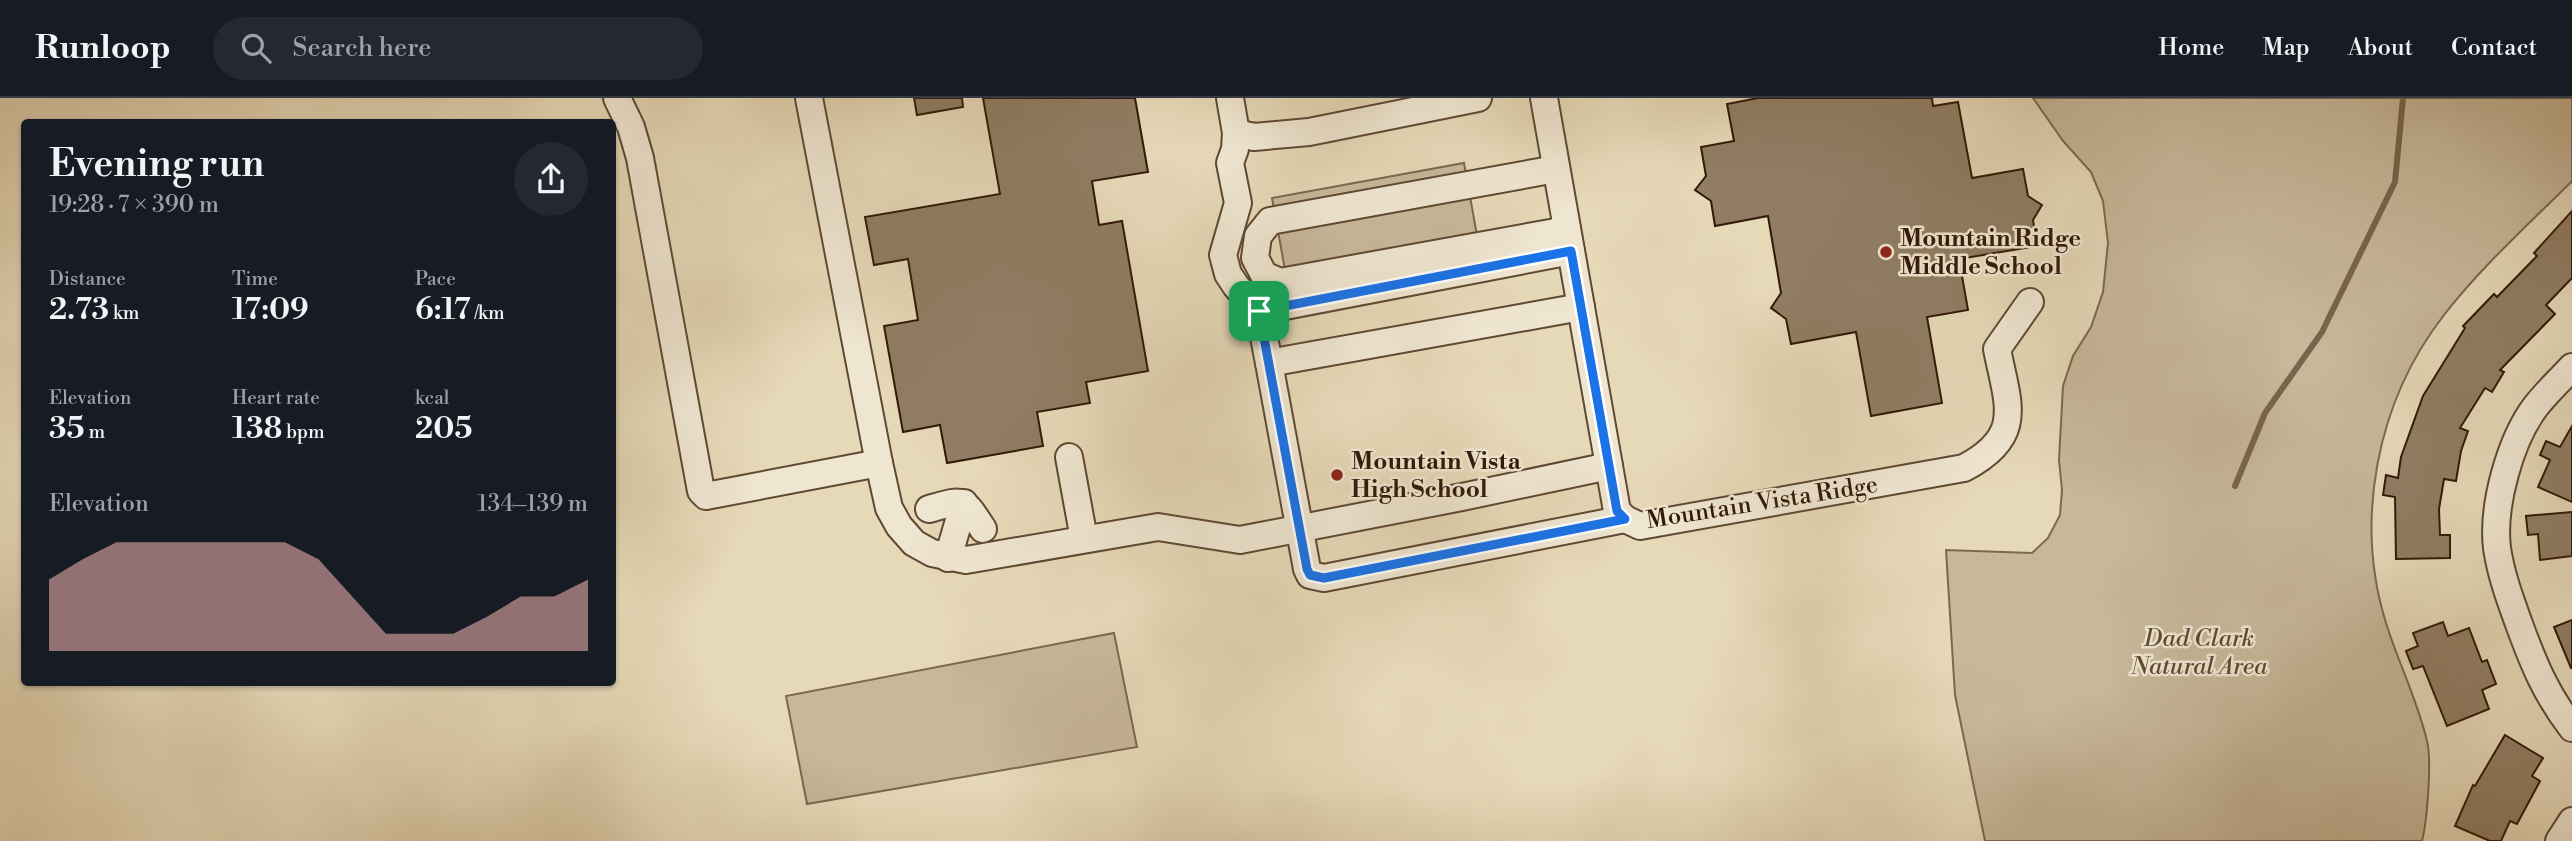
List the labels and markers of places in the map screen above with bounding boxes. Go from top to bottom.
place label: Mountain Ridge Middle School [1900,224,2081,282]
marker: Mountain Ridge Middle School [1878,244,1894,260]
pin [1229,281,1289,341]
place label: Mountain Vista High School [1351,447,1522,505]
marker: Mountain Vista High School [1329,467,1345,483]

